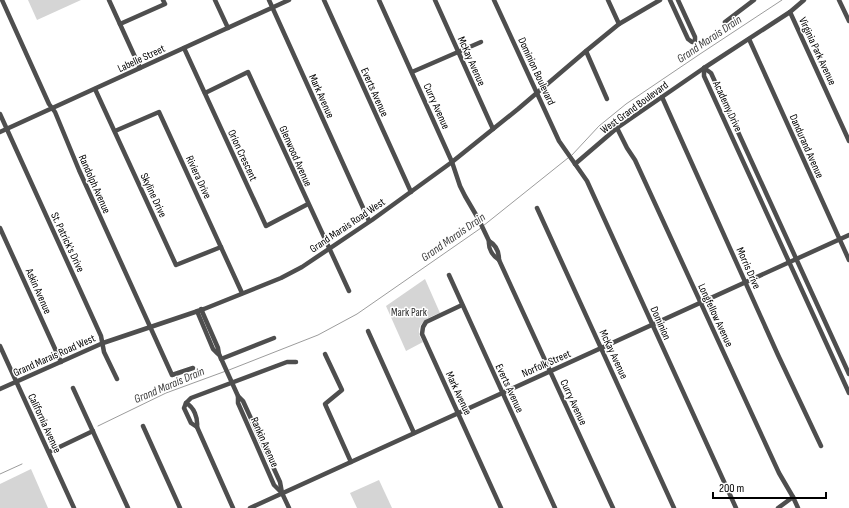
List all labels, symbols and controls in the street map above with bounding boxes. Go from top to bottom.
water label: Grand Marais Drain [674,12,745,67]
street label: Virginia Park Avenue [796,15,839,87]
street label: McKay Avenue [455,34,488,88]
street label: Dominion Boulevard [515,35,558,107]
street label: Labelle Street [115,42,168,75]
street label: Everts Avenue [358,66,391,119]
street label: Mark Avenue [306,72,337,120]
street label: West Grand Boulevard [598,78,671,136]
street label: Academy Drive [710,78,745,134]
street label: Curry Avenue [421,81,452,131]
street label: Dandurand Avenue [787,112,826,180]
street label: Glenwood Avenue [276,124,315,189]
street label: Orion Crescent [225,127,260,184]
street label: Randolph Avenue [76,153,113,216]
street label: Riviera Drive [183,154,214,201]
street label: Skyline Drive [138,171,169,220]
street label: Grand Marais Road West [307,195,388,255]
street label: St. Patrick's Drive [48,210,87,274]
water label: Grand Marais Drain [418,210,488,265]
street label: Morris Drive [734,245,764,291]
street label: Askin Avenue [22,266,54,316]
street label: Longfellow Avenue [695,281,736,349]
street label: Dominion [647,305,674,342]
park label: Mark Park [391,306,428,319]
street label: McKay Avenue [596,327,631,381]
street label: Grand Marais Road West [11,331,98,379]
street label: Norfolk Street [520,347,573,380]
street label: Everts Avenue [493,362,526,415]
water label: Grand Marais Drain [132,364,207,407]
street label: Mark Avenue [443,369,474,417]
street label: Curry Avenue [557,377,590,427]
street label: California Avenue [25,391,64,455]
street label: Rankin Avenue [248,415,281,469]
scale bar [713,474,826,500]
text: 200 m [719,481,745,496]

